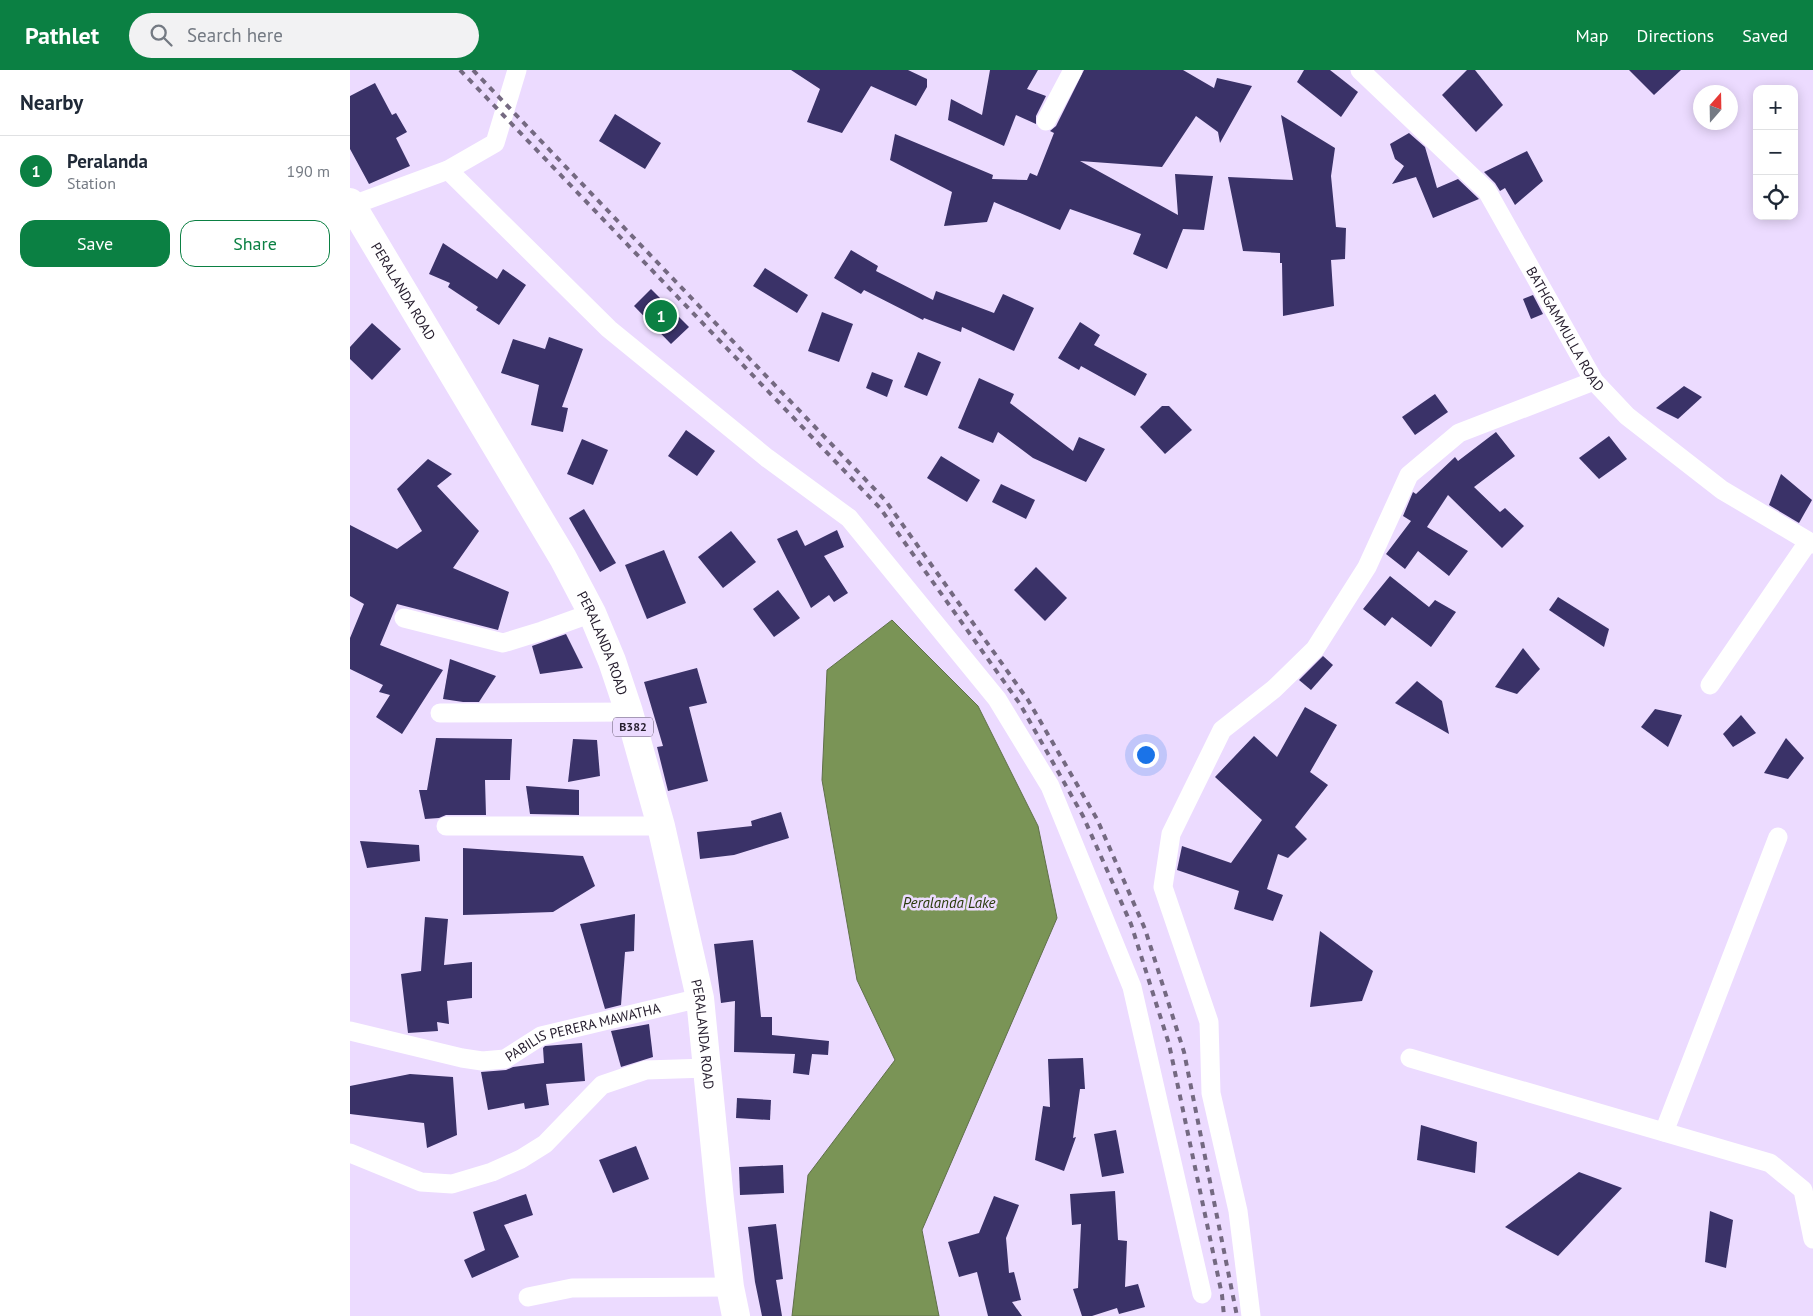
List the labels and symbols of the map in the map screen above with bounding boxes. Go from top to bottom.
north arrow [1693,85,1738,130]
street label: PERALANDA ROAD [367,239,440,343]
street label: BATHGAMMULLA ROAD [1522,263,1608,395]
pin: 1 [645,297,677,335]
street label: PERALANDA ROAD [573,588,632,697]
road number: B382 [613,718,653,736]
your location [1133,742,1159,768]
water label: Peralanda Lake [903,893,995,912]
street label: PERALANDA ROAD [687,977,718,1090]
street label: PABILIS PERERA MAWATHA [502,999,663,1066]

